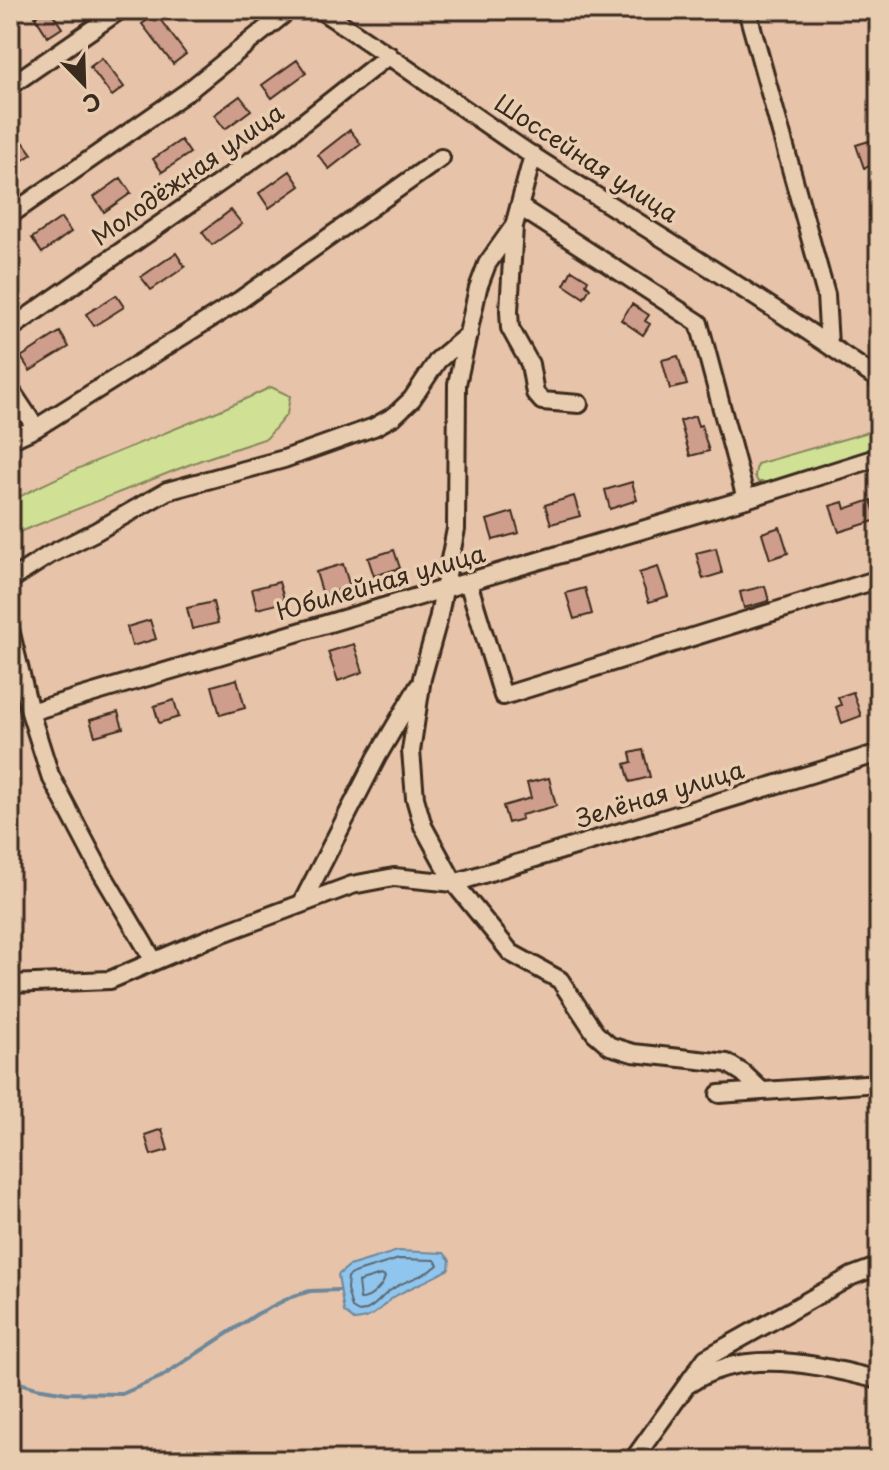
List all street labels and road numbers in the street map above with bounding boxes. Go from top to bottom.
street label: Шоссейная улица [488,84,686,230]
street label: Молодёжная улица [83,93,290,253]
street label: Юбилейная улица [272,534,489,628]
street label: Зелёная улица [571,750,748,836]

